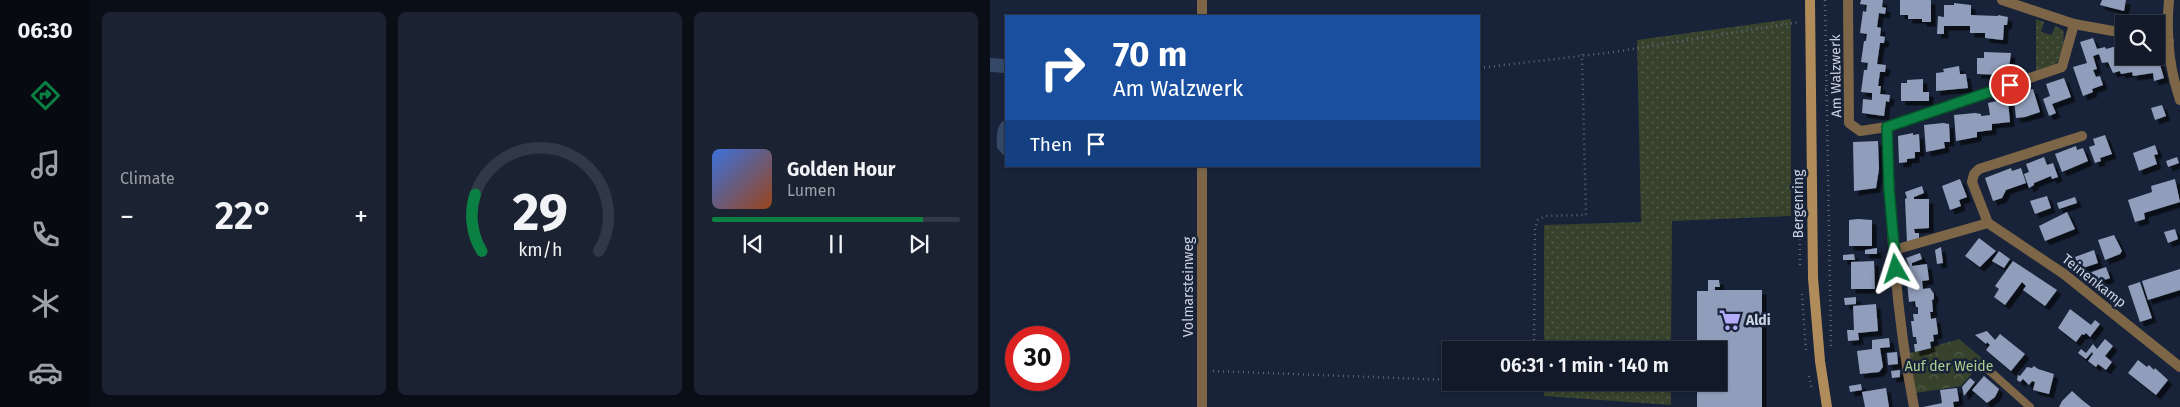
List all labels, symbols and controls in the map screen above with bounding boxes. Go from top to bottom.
map controls [2115,15,2165,65]
button: search [2115,15,2165,65]
text: 06:30 [17,17,73,44]
text: 70 m [1113,33,1187,75]
street label: Am Walzwerk [1827,34,1845,118]
icon: right [1030,35,1095,100]
pin [1989,64,2031,106]
icon: arrive [1996,71,2024,99]
text: Am Walzwerk [1113,75,1243,102]
icon: directions [28,78,63,113]
icon: arrive [1082,130,1110,158]
text: Then [1030,133,1072,156]
icon: music [28,147,63,182]
text: Golden Hour [787,158,896,181]
text: Climate [120,169,175,188]
street label: Bergenring [1790,169,1807,239]
text: 29 [512,181,568,244]
text: Lumen [787,181,836,200]
text: 22° [215,193,273,239]
text: − [120,200,134,233]
text: + [354,200,368,233]
icon: phone [28,217,63,252]
icon: previous [739,230,767,258]
icon: pause [822,230,850,258]
icon: next [905,230,933,258]
street label: Volmarsteinweg [1180,236,1197,337]
text: km/h [518,239,562,261]
position arrow [1869,242,1921,294]
street label: Teinenkamp [2058,251,2130,311]
icon: climate [28,286,63,321]
supermarket icon: Aldi [1717,307,1743,333]
place label: Aldi [1745,312,1771,329]
speed limit sign: 30 [1005,326,1070,391]
text: 06:31 · 1 min · 140 m [1500,354,1669,377]
icon: car [28,355,63,390]
park label: Auf der Weide [1905,358,1993,375]

